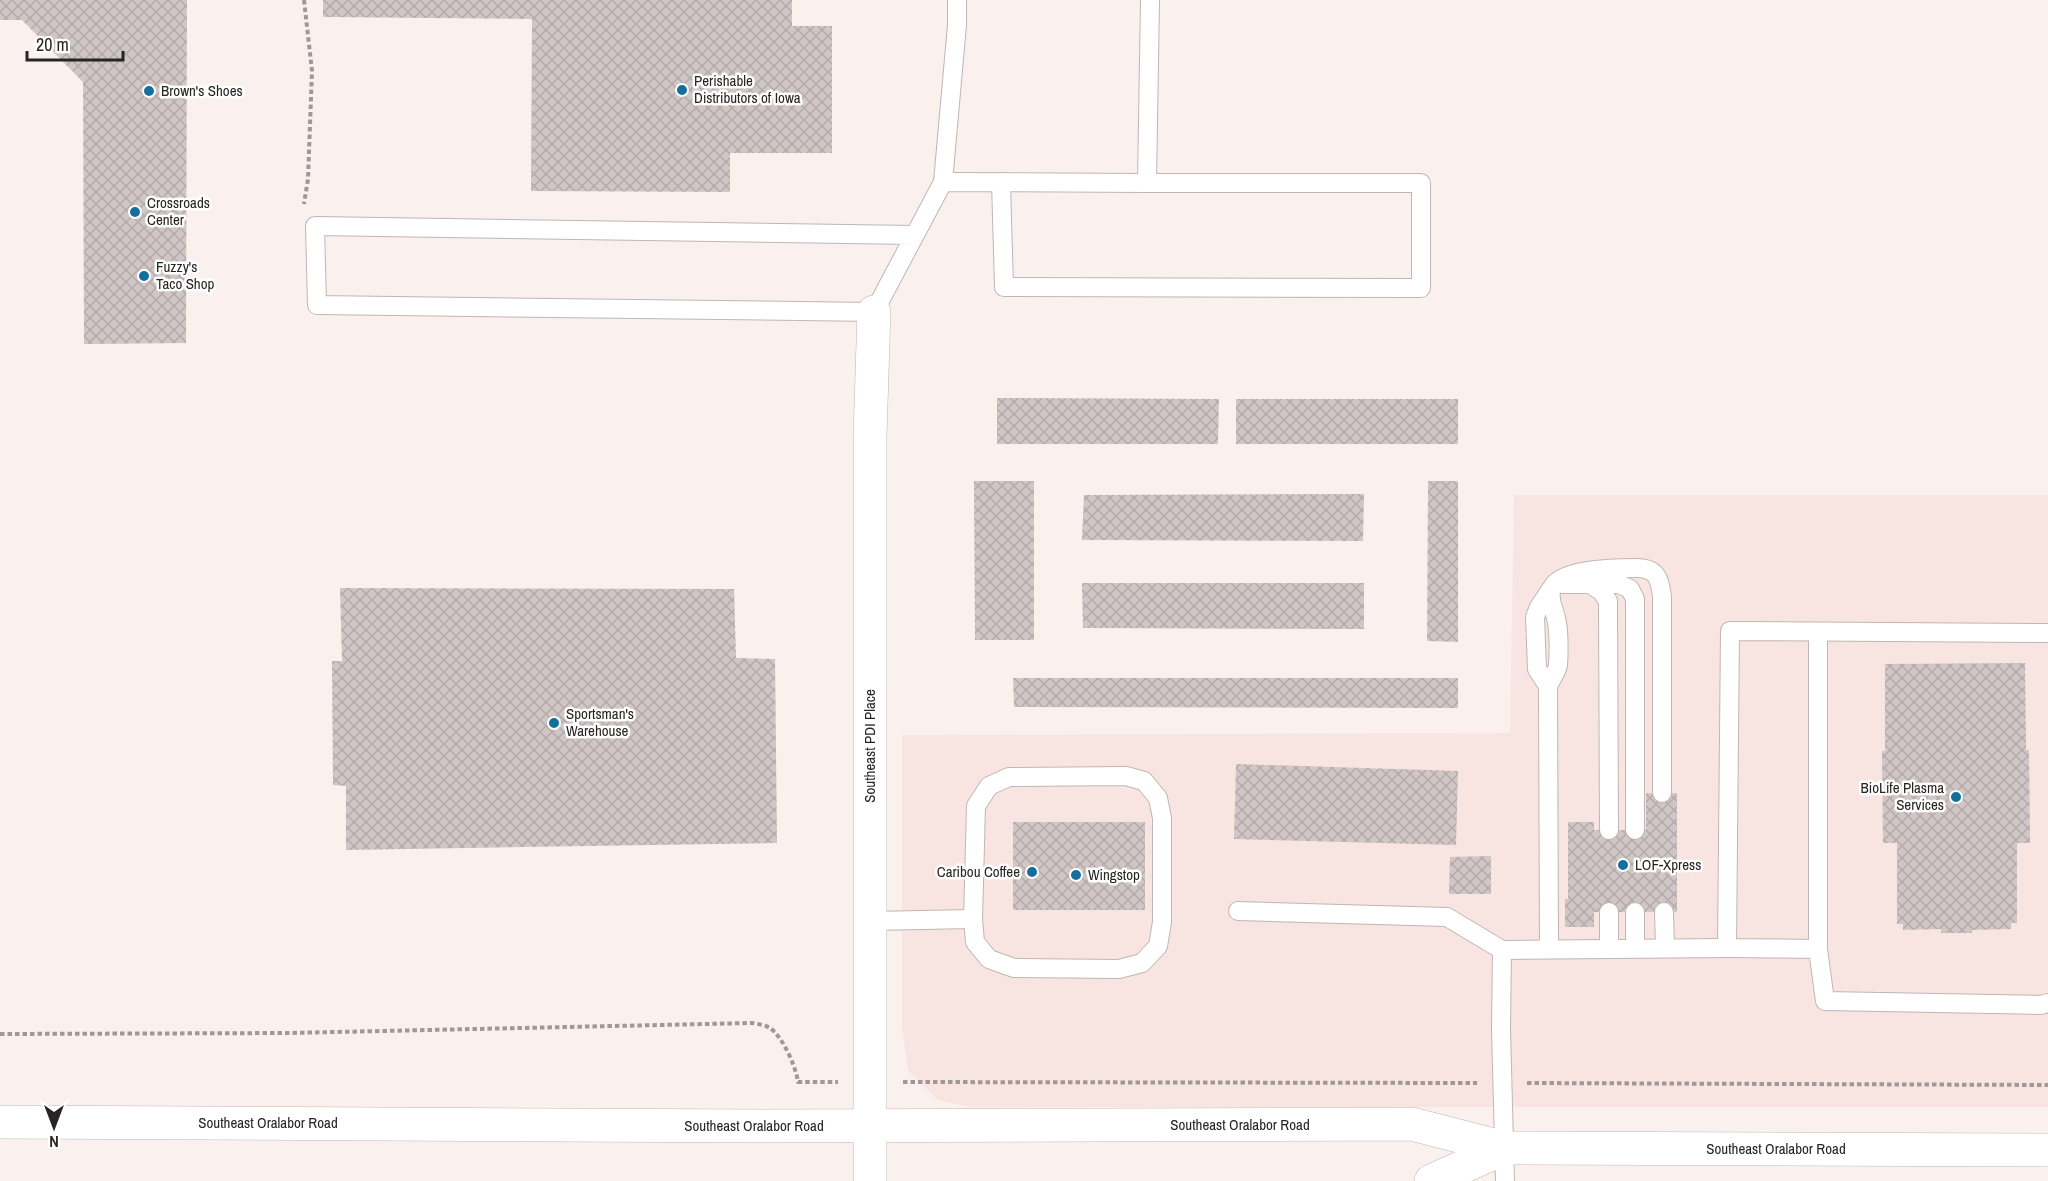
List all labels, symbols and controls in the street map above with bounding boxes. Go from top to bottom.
scale bar [27,24,123,62]
text: 20 m [36,32,69,57]
place label: Perishable Distributors of Iowa [694,70,801,108]
place label: Brown's Shoes [161,80,243,101]
marker: Perishable Distributors of Iowa [675,83,689,97]
marker: Brown's Shoes [142,84,156,98]
place label: Crossroads Center [147,192,210,230]
marker: Crossroads Center [128,205,142,219]
place label: Fuzzy's Taco Shop [156,256,215,294]
marker: Fuzzy's Taco Shop [137,269,151,283]
street label: Southeast PDI Place [859,689,880,803]
place label: Sportsman's Warehouse [566,703,634,741]
marker: Sportsman's Warehouse [547,716,561,730]
place label: BioLife Plasma Services [1861,777,1944,815]
marker: BioLife Plasma Services [1949,790,1963,804]
place label: LOF-Xpress [1635,854,1701,875]
marker: LOF-Xpress [1616,858,1630,872]
place label: Caribou Coffee [937,861,1020,882]
place label: Wingstop [1088,864,1140,885]
marker: Caribou Coffee [1025,865,1039,879]
marker: Wingstop [1069,868,1083,882]
north arrow [24,1097,84,1157]
street label: Southeast Oralabor Road [198,1112,338,1133]
street label: Southeast Oralabor Road [1170,1114,1310,1135]
street label: Southeast Oralabor Road [684,1115,824,1136]
text: N [49,1131,59,1153]
street label: Southeast Oralabor Road [1706,1138,1846,1159]

